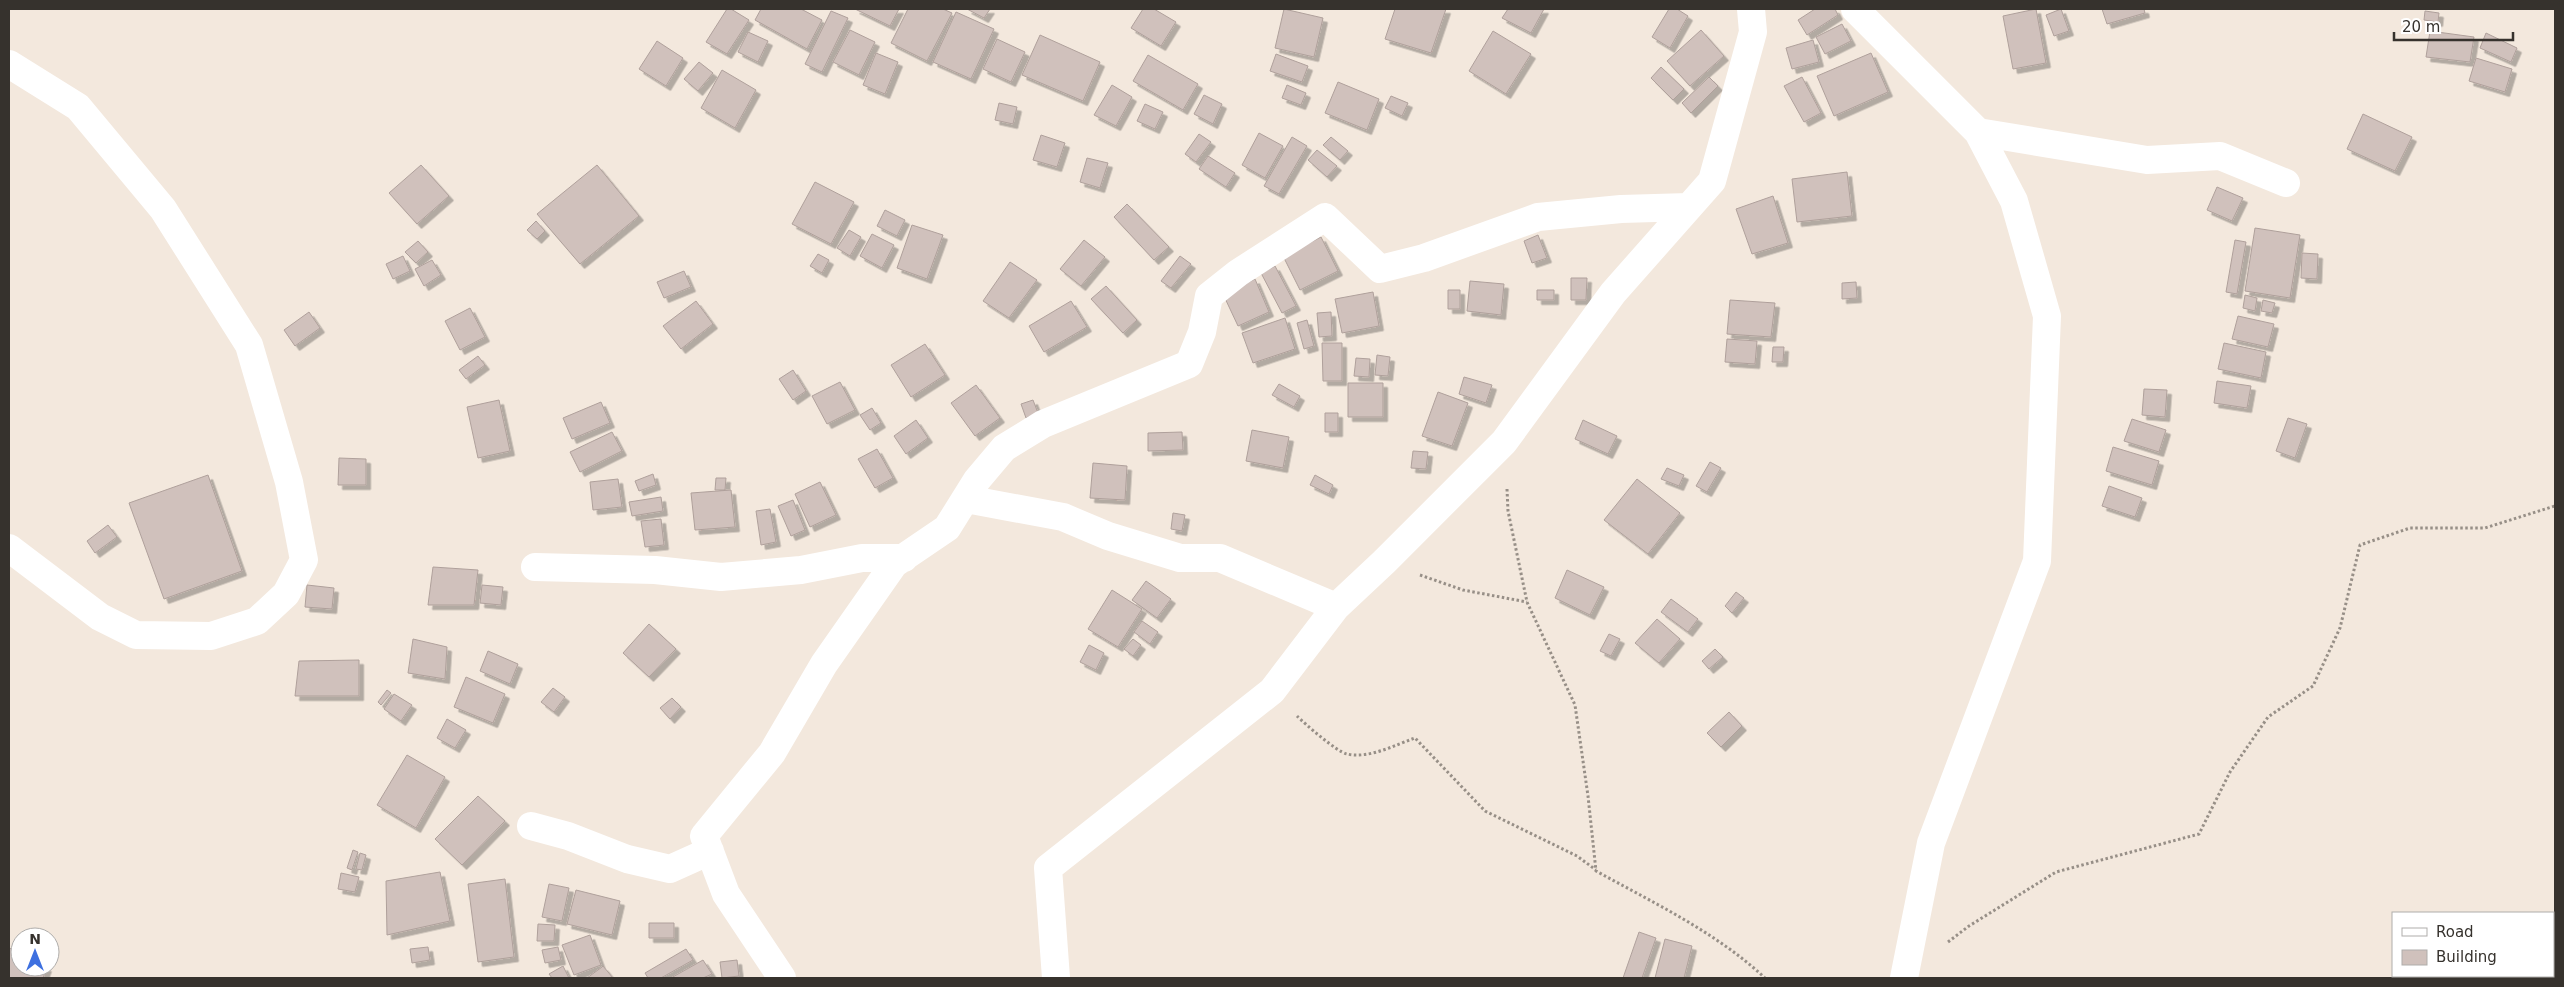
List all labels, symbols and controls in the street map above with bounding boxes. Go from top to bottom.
scale bar [2394,10,2513,42]
text: 20 m [2402,18,2440,36]
legend [2392,912,2554,977]
text: Road [2436,923,2474,941]
north arrow [10,927,60,977]
text: N [29,931,41,947]
text: Building [2436,948,2497,966]

